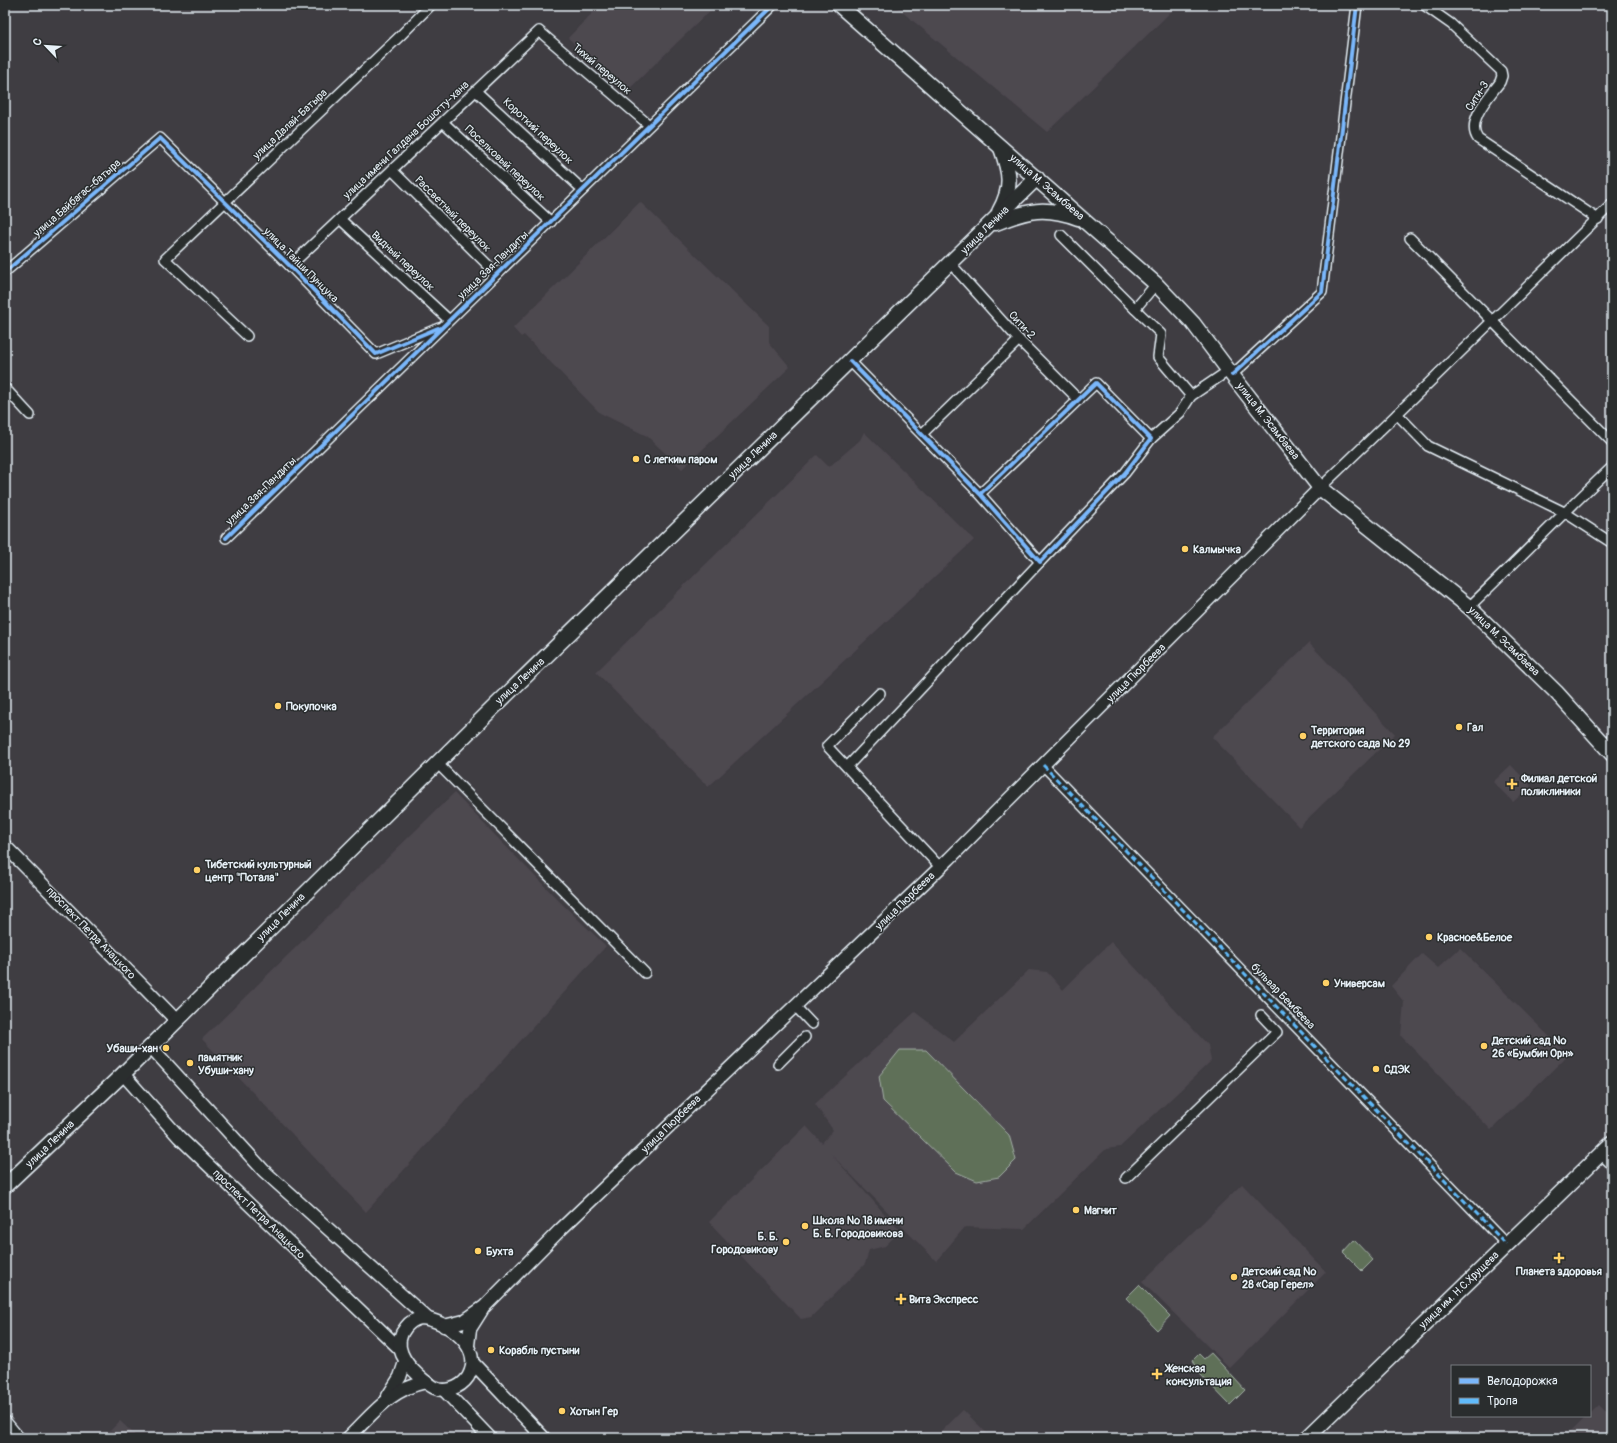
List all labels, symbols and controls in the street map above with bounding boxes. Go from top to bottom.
north arrow [26,26,66,66]
text: С [30,36,45,48]
street label: Тихий переулок [570,41,634,98]
street label: улица имени Галдана Бошогту-хана [340,78,472,202]
street label: Сити-3 [1463,79,1491,113]
street label: улица Далай-Батыра [249,86,330,163]
street label: Короткий переулок [500,95,576,167]
street label: Поселковый переулок [462,123,548,204]
street label: улица М. Эсамбаева [1006,150,1087,223]
street label: улица Байбагас-батыра [30,156,123,240]
street label: Рассветный переулок [412,173,494,255]
street label: улица Ленина [957,203,1012,258]
street label: улица Тайши Пунцука [260,224,341,305]
street label: Видный переулок [369,228,438,294]
street label: улица Зая-Пандиты [454,228,531,303]
street label: Сити-2 [1006,309,1038,341]
street label: улица М. Эсамбаева [1233,379,1302,462]
street label: улица Ленина [725,429,780,482]
place label: С легким паром [644,453,717,466]
street label: улица Зая-Пандиты [222,454,299,529]
marker: С легким паром [631,454,641,464]
place label: Калмычка [1193,543,1241,556]
marker: Калмычка [1180,544,1190,554]
street label: улица М. Эсамбаева [1465,603,1542,678]
street label: улица Пюрбеева [1103,641,1168,706]
street label: улица Ленина [492,655,547,708]
place label: Покупочка [286,700,337,713]
marker: Покупочка [273,701,283,711]
place label: Гал [1467,721,1483,734]
marker: Гал [1454,722,1464,732]
place label: Территория детского сада № 29 [1310,724,1410,750]
marker: Территория детского сада № 29 [1298,731,1308,741]
place label: Филиал детской поликлиники [1520,772,1597,798]
marker: Филиал детской поликлиники [1506,778,1518,790]
place label: Тибетский культурный центр "Потала" [204,858,312,884]
marker: Тибетский культурный центр "Потала" [192,865,202,875]
street label: улица Пюрбеева [872,869,938,933]
street label: проспект Петра Анацкого [44,884,138,982]
street label: улица Ленина [253,890,308,945]
place label: Красное&Белое [1437,931,1513,944]
marker: Красное&Белое [1424,932,1434,942]
street label: бульвар Бембеева [1248,960,1318,1032]
place label: Универсам [1334,977,1385,990]
marker: Универсам [1321,978,1331,988]
place label: Детский сад № 26 «Бумбин Орн» [1491,1034,1574,1060]
marker: Детский сад № 26 «Бумбин Орн» [1479,1041,1489,1051]
place label: Убаши-хан [106,1042,158,1055]
marker: Убаши-хан [161,1043,171,1053]
place label: памятник Убуши-хану [198,1051,254,1077]
marker: памятник Убуши-хану [185,1058,195,1068]
place label: СДЭК [1384,1063,1410,1076]
marker: СДЭК [1371,1064,1381,1074]
street label: улица Пюрбеева [638,1092,704,1156]
street label: улица Ленина [22,1118,77,1171]
street label: проспект Петра Анацкого [210,1167,308,1261]
place label: Магнит [1084,1204,1117,1217]
marker: Магнит [1071,1205,1081,1215]
place label: Школа № 18 имени Б. Б. Городовикова [812,1214,903,1240]
marker: Школа № 18 имени Б. Б. Городовикова [800,1221,810,1231]
place label: Б. Б. Городовикову [711,1230,778,1256]
marker: Б. Б. Городовикову [781,1237,791,1247]
place label: Бухта [486,1245,513,1258]
marker: Бухта [473,1246,483,1256]
street label: улица им. Н.С.Хрущева [1416,1249,1502,1332]
marker: Планета здоровья [1554,1253,1564,1263]
place label: Детский сад № 28 «Сар Герел» [1241,1265,1317,1291]
place label: Планета здоровья [1516,1265,1602,1278]
marker: Детский сад № 28 «Сар Герел» [1229,1272,1239,1282]
place label: Вита Экспресс [909,1293,979,1306]
marker: Вита Экспресс [896,1294,906,1304]
place label: Корабль пустыни [499,1344,579,1357]
marker: Корабль пустыни [486,1345,496,1355]
place label: Женская консультация [1164,1362,1232,1388]
legend [1451,1365,1591,1417]
marker: Женская консультация [1151,1368,1163,1380]
text: Велодорожка [1487,1374,1558,1389]
text: Тропа [1487,1394,1518,1409]
place label: Хотын Гер [570,1405,618,1418]
marker: Хотын Гер [557,1406,567,1416]

